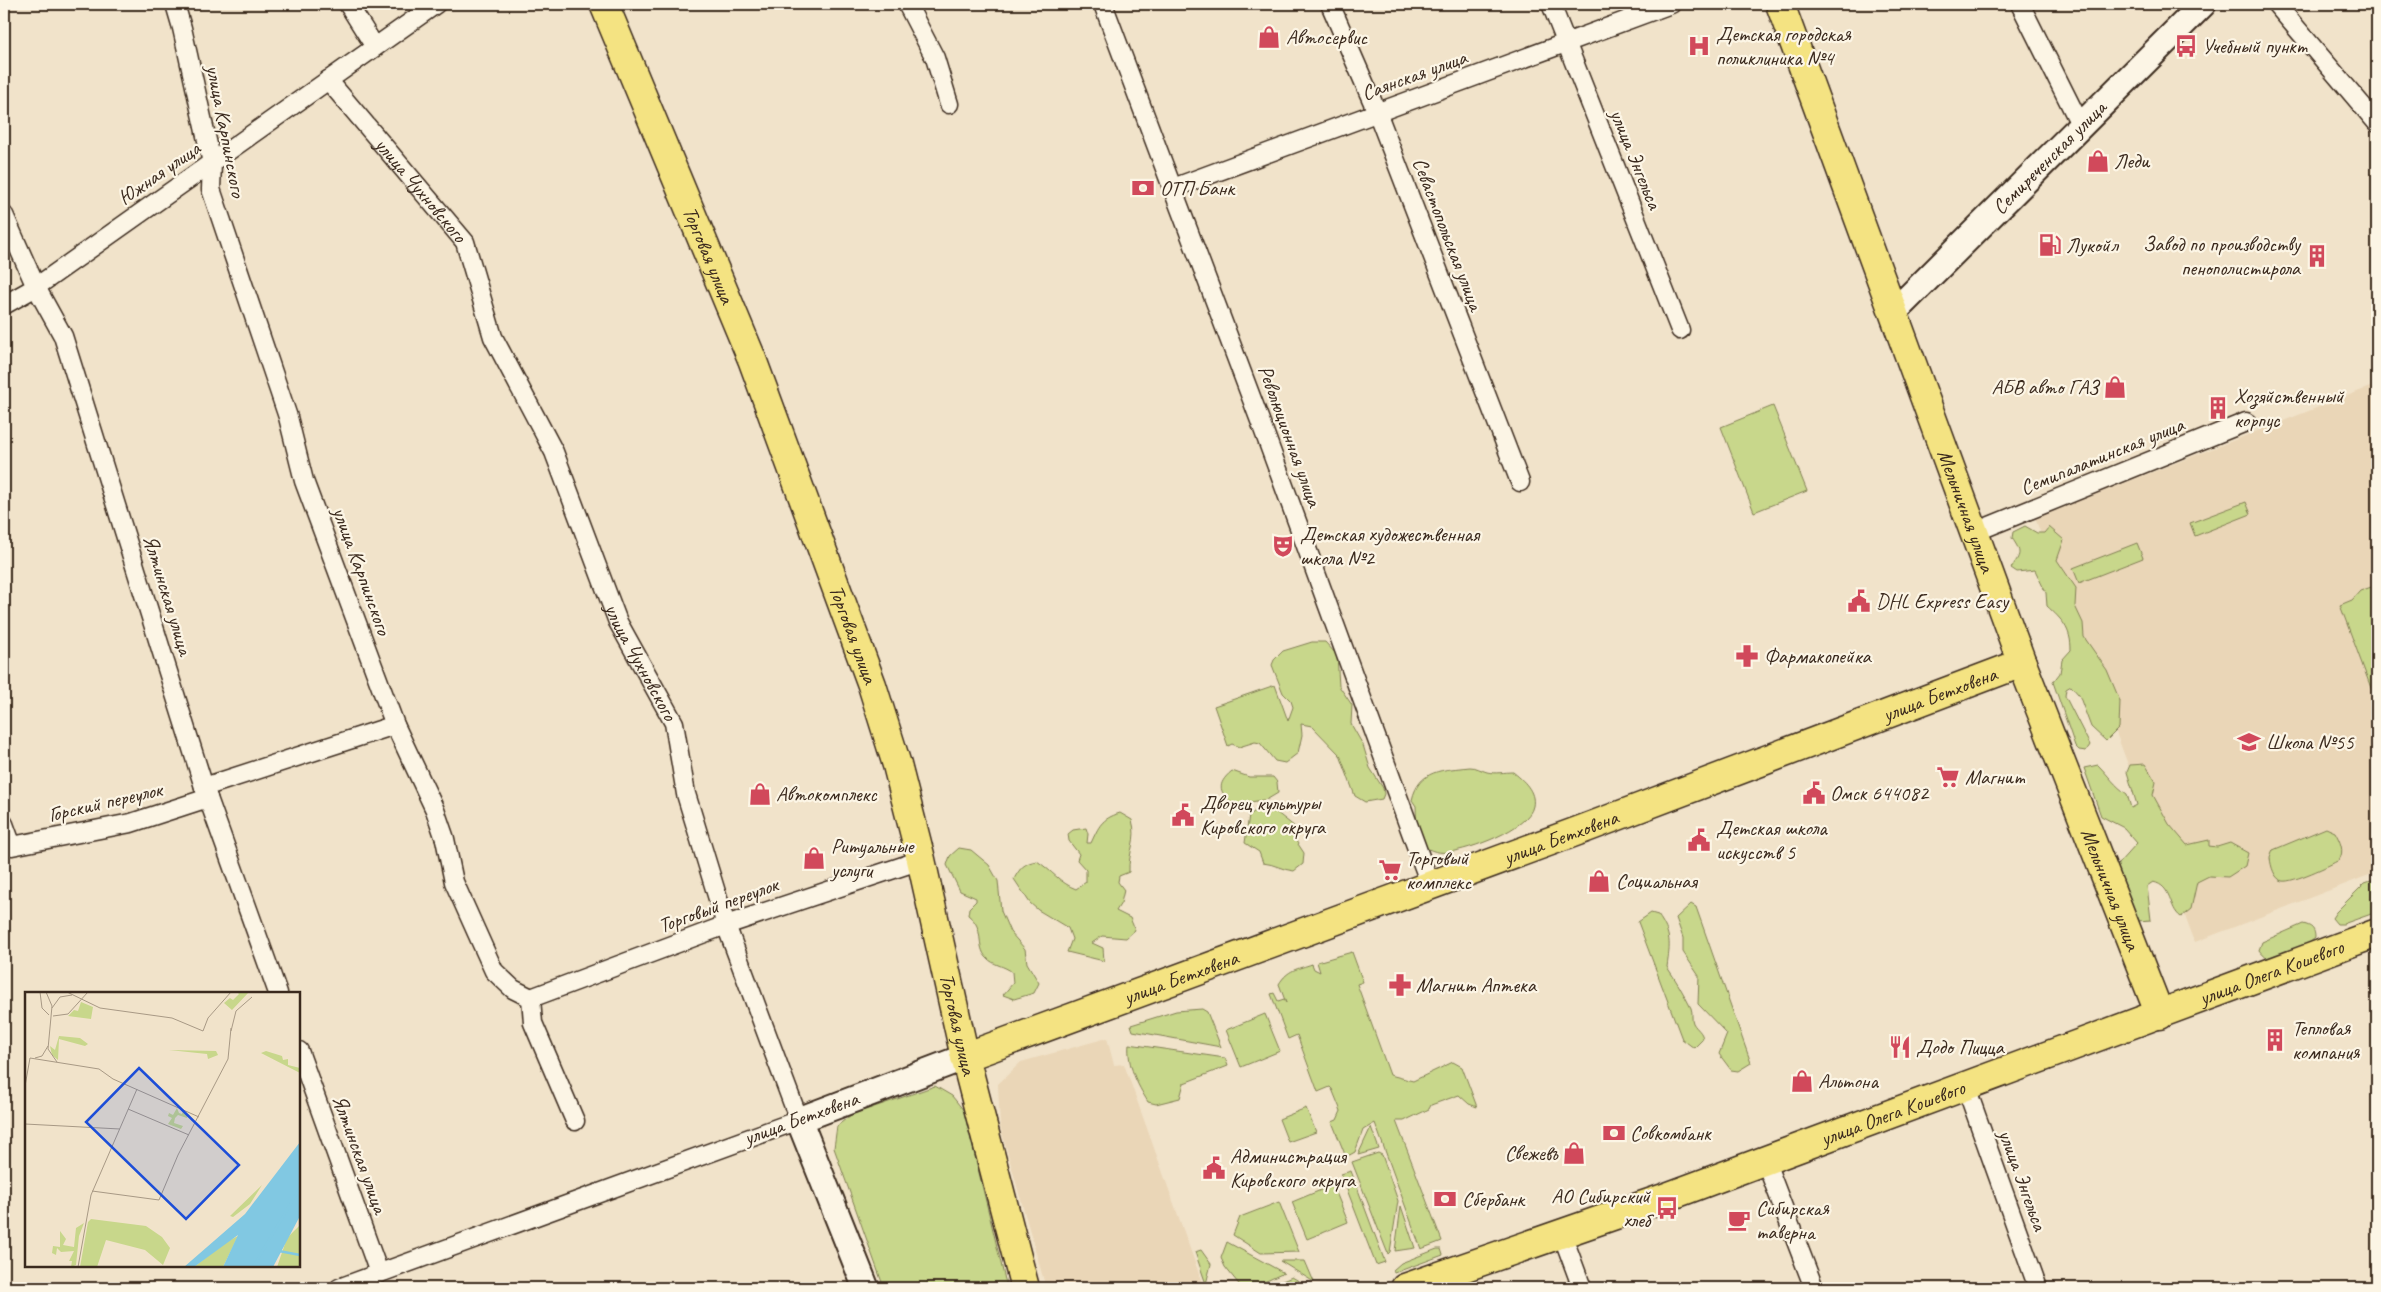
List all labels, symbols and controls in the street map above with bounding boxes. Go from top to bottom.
place label: Детская городская поликлиника №4 [1716,21,1852,71]
shop icon: Автосервис [1256,24,1282,50]
place label: Автосервис [1286,24,1368,50]
hospital icon: Детская городская поликлиника №4 [1686,33,1712,59]
bus stop icon: Учебный пункт [2173,33,2199,59]
place label: Учебный пункт [2202,33,2308,59]
street label: Саянская улица [1358,43,1472,106]
street label: улица Карпинского [200,61,252,201]
street label: Семиреченская улица [1987,93,2113,220]
street label: улица Энгельса [1603,103,1668,214]
street label: улица Чухновского [368,131,474,249]
street label: Южная улица [113,134,206,211]
shop icon: Леди [2085,148,2111,174]
place label: Леди [2114,148,2151,174]
street label: Севастопольская улица [1407,154,1490,316]
bank icon: ОТП Банк [1130,175,1156,201]
place label: ОТП Банк [1160,175,1236,201]
street label: Торговая улица [677,202,741,309]
place label: Завод по производству пенополистирола [2143,231,2302,281]
fuel station icon: Лукойл [2037,232,2063,258]
place label: Лукойл [2066,232,2119,258]
building icon: Завод по производству пенополистирола [2304,243,2330,269]
street label: Революционная улица [1252,362,1328,512]
place label: АБВ авто ГАЗ [1992,374,2101,400]
shop icon: АБВ авто ГАЗ [2102,374,2128,400]
place label: Хозяйственный корпус [2234,383,2345,433]
building icon: Хозяйственный корпус [2205,395,2231,421]
street label: Семипалатинская улица [2016,411,2189,501]
street label: Мельничная улица [1932,446,2001,578]
street label: улица Карпинского [326,502,398,640]
place label: Детская художественная школа №2 [1300,521,1481,571]
street label: Ялтинская улица [137,532,199,661]
theatre icon: Детская художественная школа №2 [1270,533,1296,559]
street label: Торговая улица [823,581,884,689]
public building icon: DHL Express Easy [1846,588,1872,614]
place label: DHL Express Easy [1876,588,2010,614]
street label: улица Чухновского [599,598,684,726]
pharmacy icon: Фармакопейка [1734,643,1760,669]
place label: Фармакопейка [1764,643,1872,669]
street label: улица Бетховена [1877,660,2002,728]
school or university icon: Школа №55 [2236,729,2262,755]
place label: Школа №55 [2266,729,2355,755]
supermarket icon: Магнит [1935,764,1961,790]
place label: Магнит [1965,764,2026,790]
street label: Горский переулок [46,776,167,828]
public building icon: Омск 644082 [1801,780,1827,806]
place label: Омск 644082 [1830,780,1930,806]
shop icon: Автокомплекс [747,781,773,807]
place label: Автокомплекс [776,781,878,807]
place label: Дворец культуры Кировского округа [1200,790,1327,840]
public building icon: Дворец культуры Кировского округа [1170,802,1196,828]
street label: улица Бетховена [1498,803,1623,871]
place label: Детская школа искусств 5 [1716,815,1828,865]
street label: Мельничная улица [2075,824,2147,956]
public building icon: Детская школа искусств 5 [1686,827,1712,853]
place label: Ритуальные услуги [829,833,916,883]
shop icon: Ритуальные услуги [801,845,827,871]
place label: Торговый комплекс [1406,845,1472,895]
supermarket icon: Торговый комплекс [1377,857,1403,883]
shop icon: Социальная [1586,868,1612,894]
place label: Социальная [1616,868,1698,894]
street label: Торговый переулок [655,871,784,939]
street label: улица Олега Кошевого [2194,933,2348,1012]
street label: улица Бетховена [1118,944,1243,1011]
street label: Торговая улица [934,971,983,1079]
pharmacy icon: Магнит Аптека [1387,972,1413,998]
place label: Магнит Аптека [1416,972,1538,998]
inset map [25,992,300,1267]
place label: Тепловая компания [2292,1015,2361,1065]
building icon: Тепловая компания [2262,1027,2288,1053]
restaurant icon: Додо Пицца [1887,1034,1913,1060]
place label: Додо Пицца [1916,1034,2006,1060]
shop icon: Альтона [1789,1068,1815,1094]
place label: Альтона [1818,1068,1879,1094]
street label: улица Олега Кошевого [1815,1074,1970,1152]
street label: улица Бетховена [738,1085,864,1151]
street label: Ялтинская улица [327,1091,394,1219]
bank icon: Совкомбанк [1601,1120,1627,1146]
place label: Совкомбанк [1630,1120,1712,1146]
street label: улица Энгельса [1992,1124,2054,1236]
place label: Свежевъ [1505,1140,1559,1166]
shop icon: Свежевъ [1561,1140,1587,1166]
place label: Администрация Кировского округа [1230,1143,1357,1193]
public building icon: Администрация Кировского округа [1201,1155,1227,1181]
place label: АО Сибирский хлеб [1551,1183,1655,1233]
bank icon: Сбербанк [1432,1186,1458,1212]
place label: Сбербанк [1462,1186,1527,1212]
bus stop icon: АО Сибирский хлеб [1654,1195,1680,1221]
place label: Сибирская таверна [1756,1195,1830,1245]
cafe icon: Сибирская таверна [1726,1207,1752,1233]

